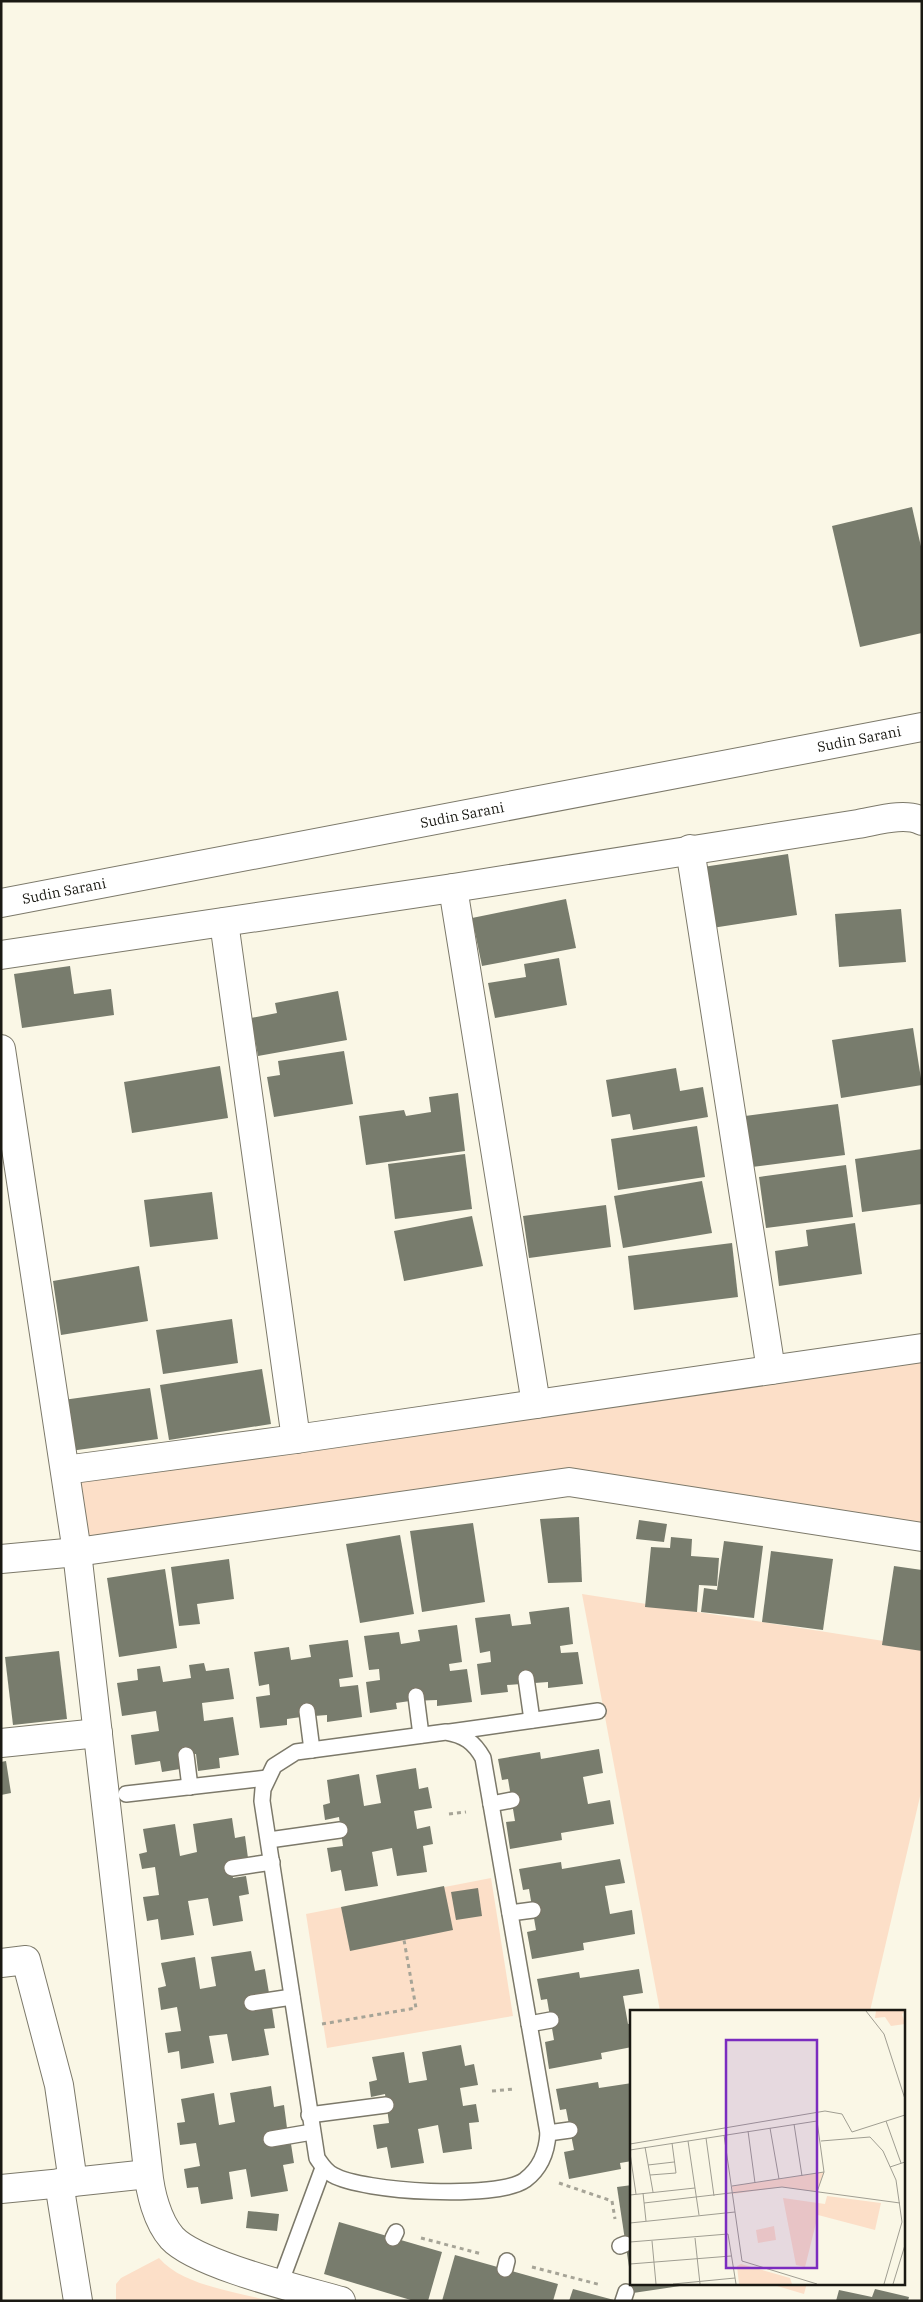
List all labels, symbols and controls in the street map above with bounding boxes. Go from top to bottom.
street label: Sudin Sarani [816,722,902,756]
street label: Sudin Sarani [419,798,505,832]
street label: Sudin Sarani [21,874,107,908]
inset map [630,2010,906,2284]

